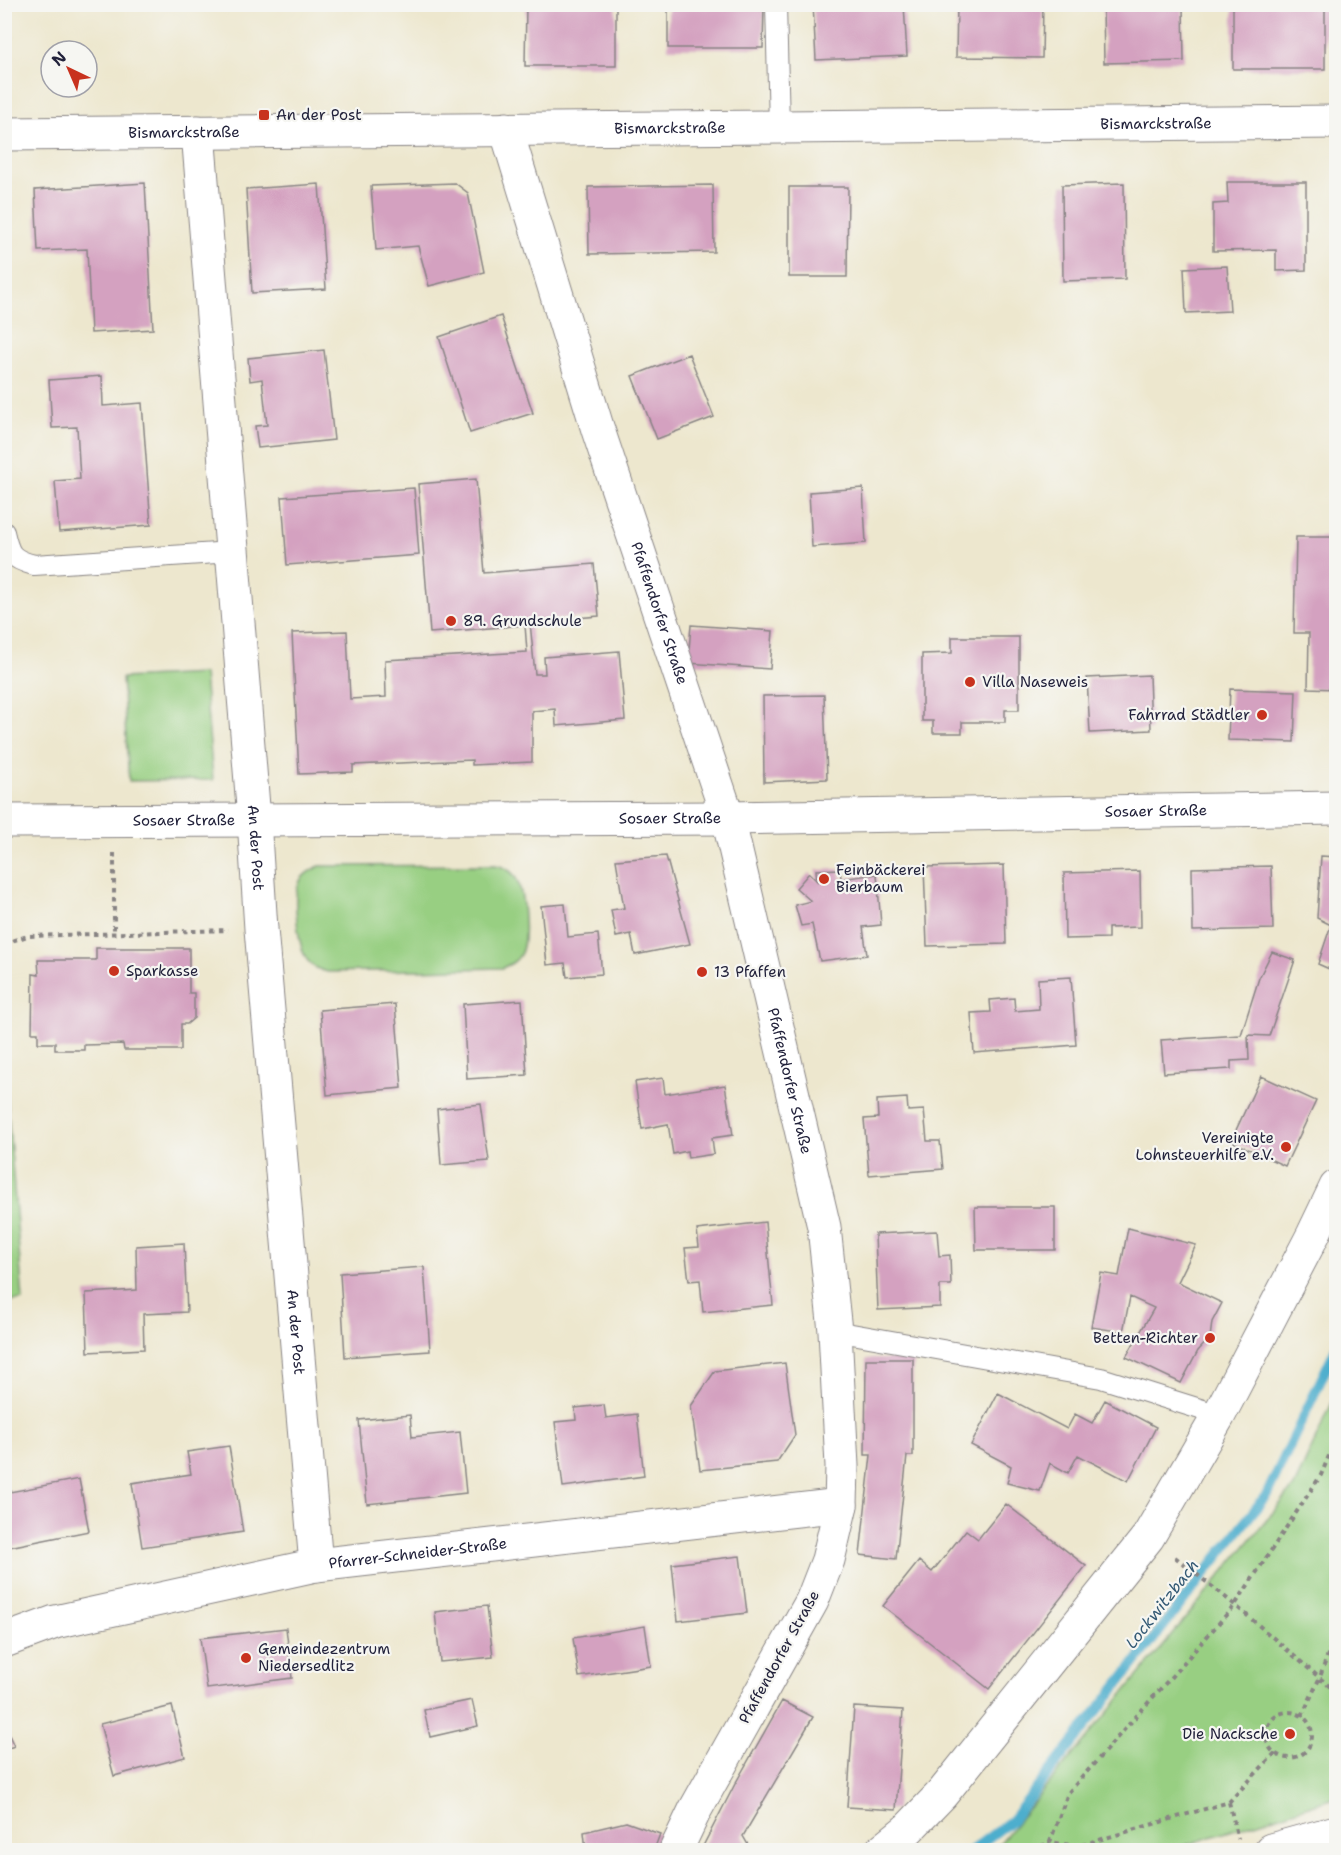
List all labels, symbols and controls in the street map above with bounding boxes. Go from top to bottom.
north arrow [39,39,99,99]
text: N [47,47,71,71]
place label: An der Post [276,105,362,125]
marker: An der Post [257,108,271,122]
street label: Bismarckstraße [1100,113,1212,134]
street label: Bismarckstraße [614,117,726,139]
street label: Bismarckstraße [128,122,240,143]
street label: Pfaffendorfer Straße [626,539,693,687]
place label: 89. Grundschule [463,611,582,631]
marker: 89. Grundschule [444,614,458,628]
place label: Villa Naseweis [982,672,1088,692]
marker: Villa Naseweis [963,675,977,689]
place label: Fahrrad Städtler [1128,705,1250,725]
marker: Fahrrad Städtler [1255,708,1269,722]
street label: Sosaer Straße [1105,800,1207,822]
street label: An der Post [243,804,269,891]
street label: Sosaer Straße [619,808,721,828]
street label: Sosaer Straße [133,810,235,830]
place label: Feinbäckerei Bierbaum [836,860,926,897]
marker: Feinbäckerei Bierbaum [817,872,831,886]
place label: Sparkasse [126,961,198,981]
place label: 13 Pfaffen [714,962,786,982]
marker: Sparkasse [107,964,121,978]
marker: 13 Pfaffen [695,965,709,979]
street label: Pfaffendorfer Straße [763,1006,817,1156]
place label: Vereinigte Lohnsteuerhilfe e.V. [1136,1128,1274,1165]
marker: Vereinigte Lohnsteuerhilfe e.V. [1279,1140,1293,1154]
street label: An der Post [282,1288,310,1376]
place label: Betten-Richter [1093,1328,1198,1348]
marker: Betten-Richter [1203,1331,1217,1345]
street label: Pfarrer-Schneider-Straße [328,1533,508,1573]
water label: Lockwitzbach [1121,1555,1203,1653]
street label: Pfaffendorfer Straße [734,1587,824,1727]
place label: Gemeindezentrum Niedersedlitz [258,1639,390,1676]
marker: Gemeindezentrum Niedersedlitz [239,1651,253,1665]
place label: Die Nacksche [1182,1724,1278,1744]
marker: Die Nacksche [1283,1727,1297,1741]

